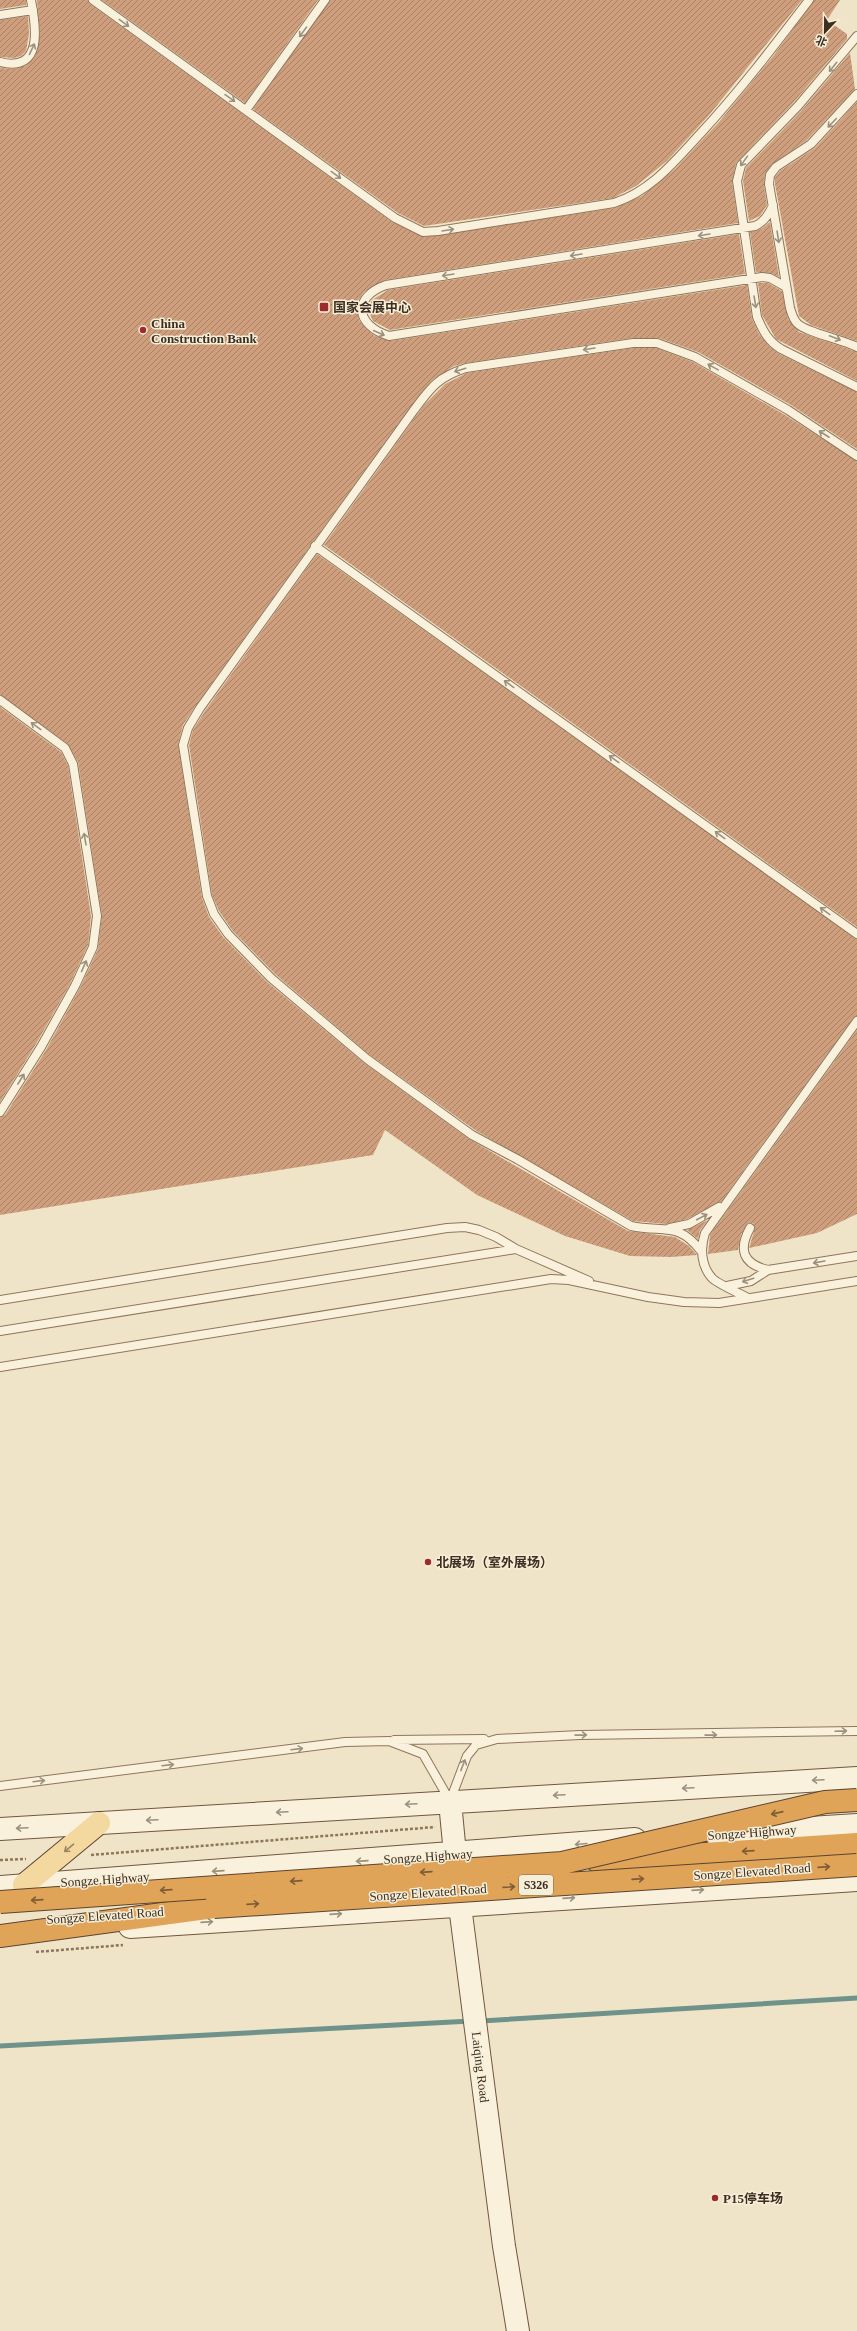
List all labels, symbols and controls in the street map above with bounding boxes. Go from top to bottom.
north arrow [805,12,845,52]
one-way arrow [119,19,130,27]
one-way arrow [299,26,307,37]
text: 北 [814,34,829,49]
one-way arrow [29,43,36,55]
one-way arrow [828,61,837,72]
one-way arrow [224,94,235,103]
one-way arrow [827,118,837,128]
one-way arrow [740,156,748,167]
one-way arrow [330,170,341,179]
one-way arrow [441,226,454,234]
one-way arrow [774,230,782,243]
one-way arrow [698,231,711,239]
one-way arrow [570,251,583,259]
one-way arrow [441,271,454,279]
one-way arrow [751,295,759,308]
place label: 国家会展中心 [333,300,411,315]
marker: 国家会展中心 [318,301,330,313]
place label: China Construction Bank [151,316,258,346]
marker: China Construction Bank [138,325,148,335]
one-way arrow [373,329,385,337]
one-way arrow [829,334,841,342]
one-way arrow [583,345,596,353]
one-way arrow [707,363,719,371]
one-way arrow [454,367,467,374]
one-way arrow [819,430,830,438]
one-way arrow [503,679,514,688]
one-way arrow [31,722,42,730]
one-way arrow [609,755,620,763]
one-way arrow [714,831,725,839]
one-way arrow [81,833,89,846]
one-way arrow [820,907,831,915]
one-way arrow [81,960,88,972]
one-way arrow [17,1074,25,1085]
one-way arrow [696,1213,708,1221]
one-way arrow [812,1258,825,1266]
one-way arrow [743,1277,755,1285]
place label: 北展场（室外展场） [436,1555,553,1570]
marker: 北展场（室外展场） [423,1557,433,1567]
one-way arrow [834,1727,847,1735]
one-way arrow [574,1731,587,1739]
one-way arrow [704,1731,717,1739]
one-way arrow [290,1745,303,1752]
one-way arrow [460,1759,468,1771]
one-way arrow [161,1761,174,1769]
one-way arrow [812,1776,825,1784]
one-way arrow [32,1778,45,1785]
one-way arrow [682,1784,695,1791]
one-way arrow [553,1792,566,1799]
one-way arrow [405,1800,418,1808]
one-way arrow [276,1808,289,1815]
one-way arrow [771,1810,784,1818]
one-way arrow [146,1816,159,1823]
street label: Songze Highway [707,1822,798,1843]
one-way arrow [16,1824,29,1831]
one-way arrow [575,1840,588,1847]
one-way arrow [63,1843,74,1852]
street label: Songze Highway [383,1846,474,1867]
one-way arrow [742,1848,755,1855]
one-way arrow [356,1857,369,1864]
street label: Songze Elevated Road [693,1860,812,1883]
one-way arrow [817,1863,830,1870]
one-way arrow [212,1868,225,1875]
street label: Songze Highway [60,1869,151,1890]
one-way arrow [420,1869,433,1876]
road number: S326 [519,1875,553,1895]
one-way arrow [631,1875,644,1882]
one-way arrow [290,1878,303,1885]
street label: Songze Elevated Road [369,1881,488,1904]
one-way arrow [502,1883,515,1891]
one-way arrow [691,1886,704,1893]
one-way arrow [160,1887,173,1894]
one-way arrow [562,1895,575,1902]
one-way arrow [31,1896,44,1903]
one-way arrow [246,1901,259,1908]
street label: Songze Elevated Road [46,1904,165,1927]
one-way arrow [329,1910,342,1917]
one-way arrow [200,1919,213,1926]
street label: Laiqing Road [469,2031,492,2104]
place label: P15停车场 [723,2191,783,2206]
marker: P15停车场 [710,2193,720,2203]

